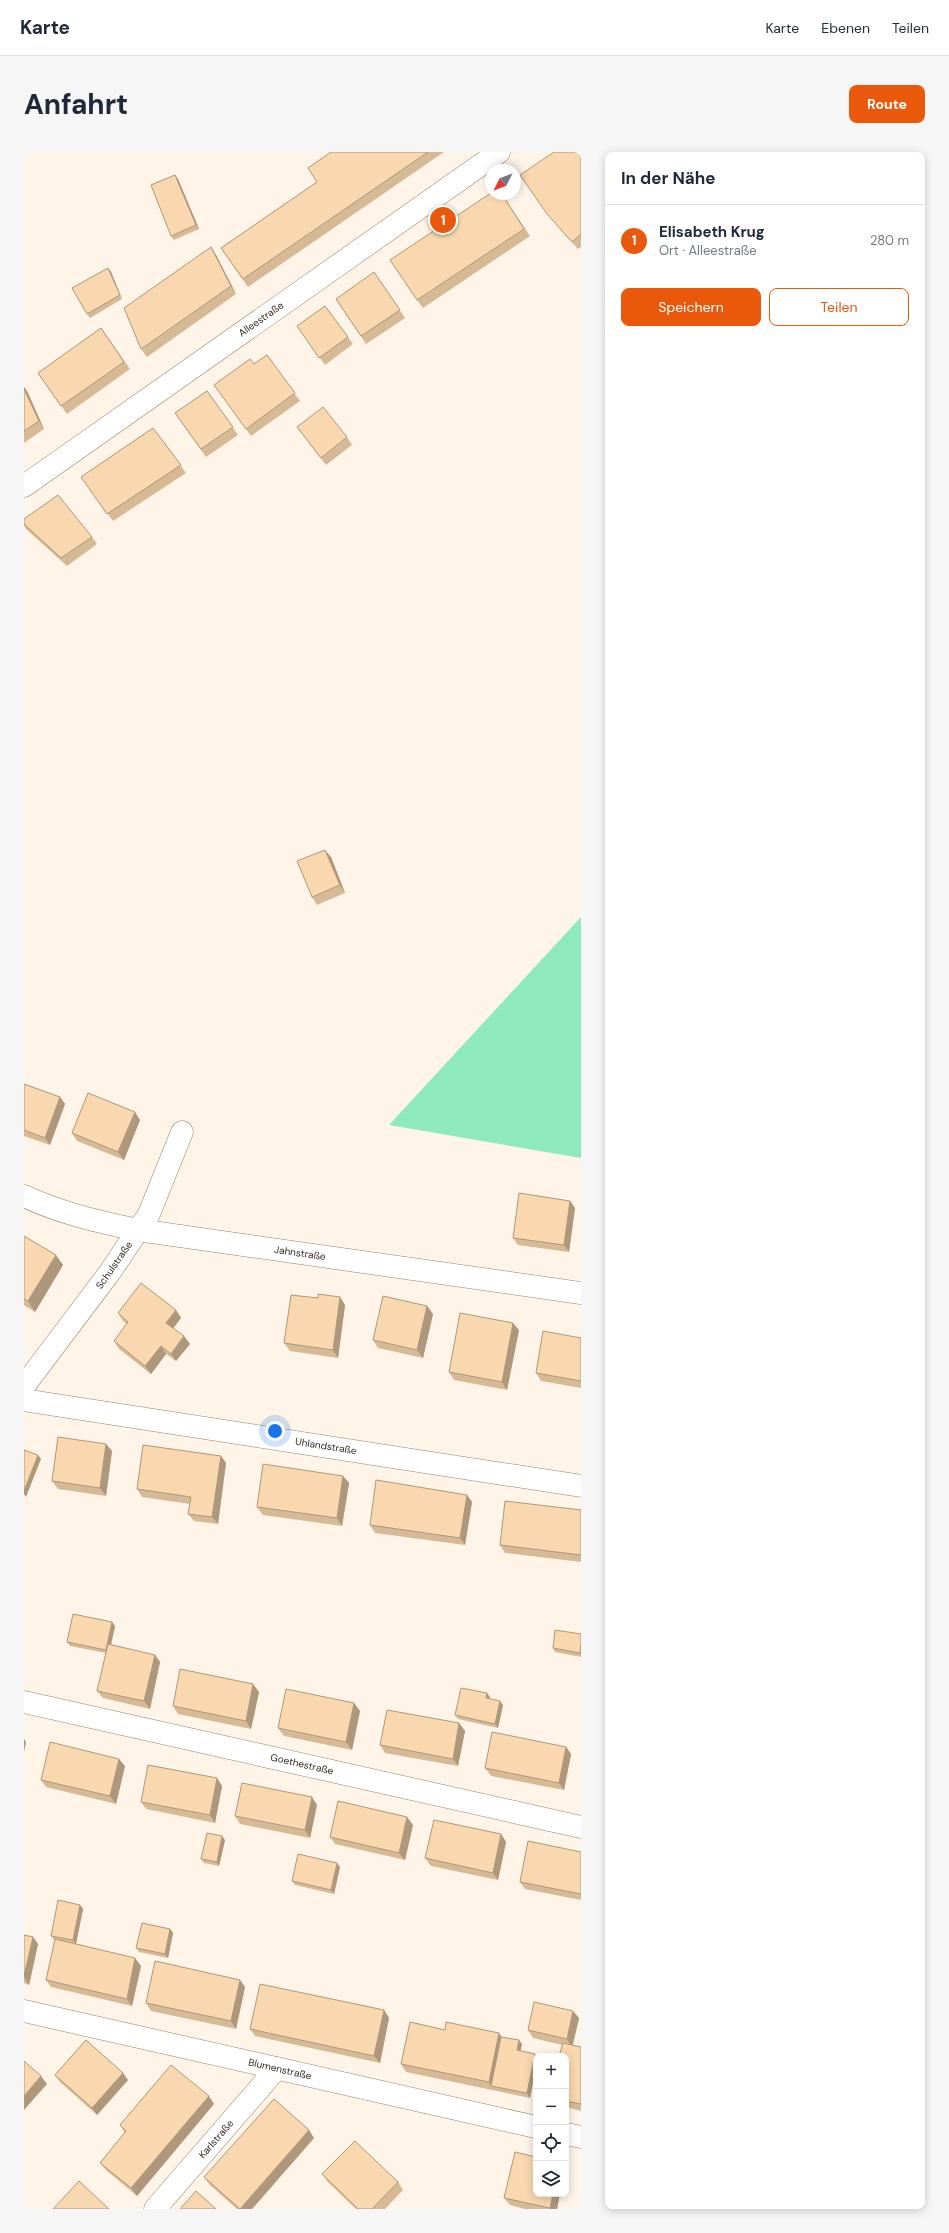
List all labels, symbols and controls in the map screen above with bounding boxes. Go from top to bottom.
text: Karte [20,15,70,40]
text: Karte [765,19,799,37]
text: Ebenen [821,19,870,37]
text: Teilen [892,19,929,37]
button: Route [849,85,925,123]
text: Anfahrt [24,86,128,123]
north arrow [485,164,521,200]
text: In der Nähe [621,167,716,189]
pin: 1 [430,205,456,235]
text: Elisabeth Krug [659,222,765,242]
text: 1 [632,232,636,249]
text: 280 m [870,232,909,249]
text: Ort · Alleestraße [659,242,757,259]
button: Speichern [621,288,761,326]
button: Teilen [769,288,909,326]
street label: Alleestraße [236,298,286,339]
street label: Schulstraße [93,1238,135,1291]
street label: Jahnstraße [273,1243,327,1263]
your location [265,1421,285,1441]
street label: Uhlandstraße [294,1435,358,1457]
street label: Goethestraße [269,1750,335,1778]
map controls [533,2053,569,2197]
button: + [533,2053,569,2089]
street label: Blumenstraße [247,2055,313,2083]
button: − [533,2089,569,2125]
street label: Karlstraße [196,2117,237,2161]
button: locate [533,2125,569,2161]
button: layers [533,2161,569,2197]

